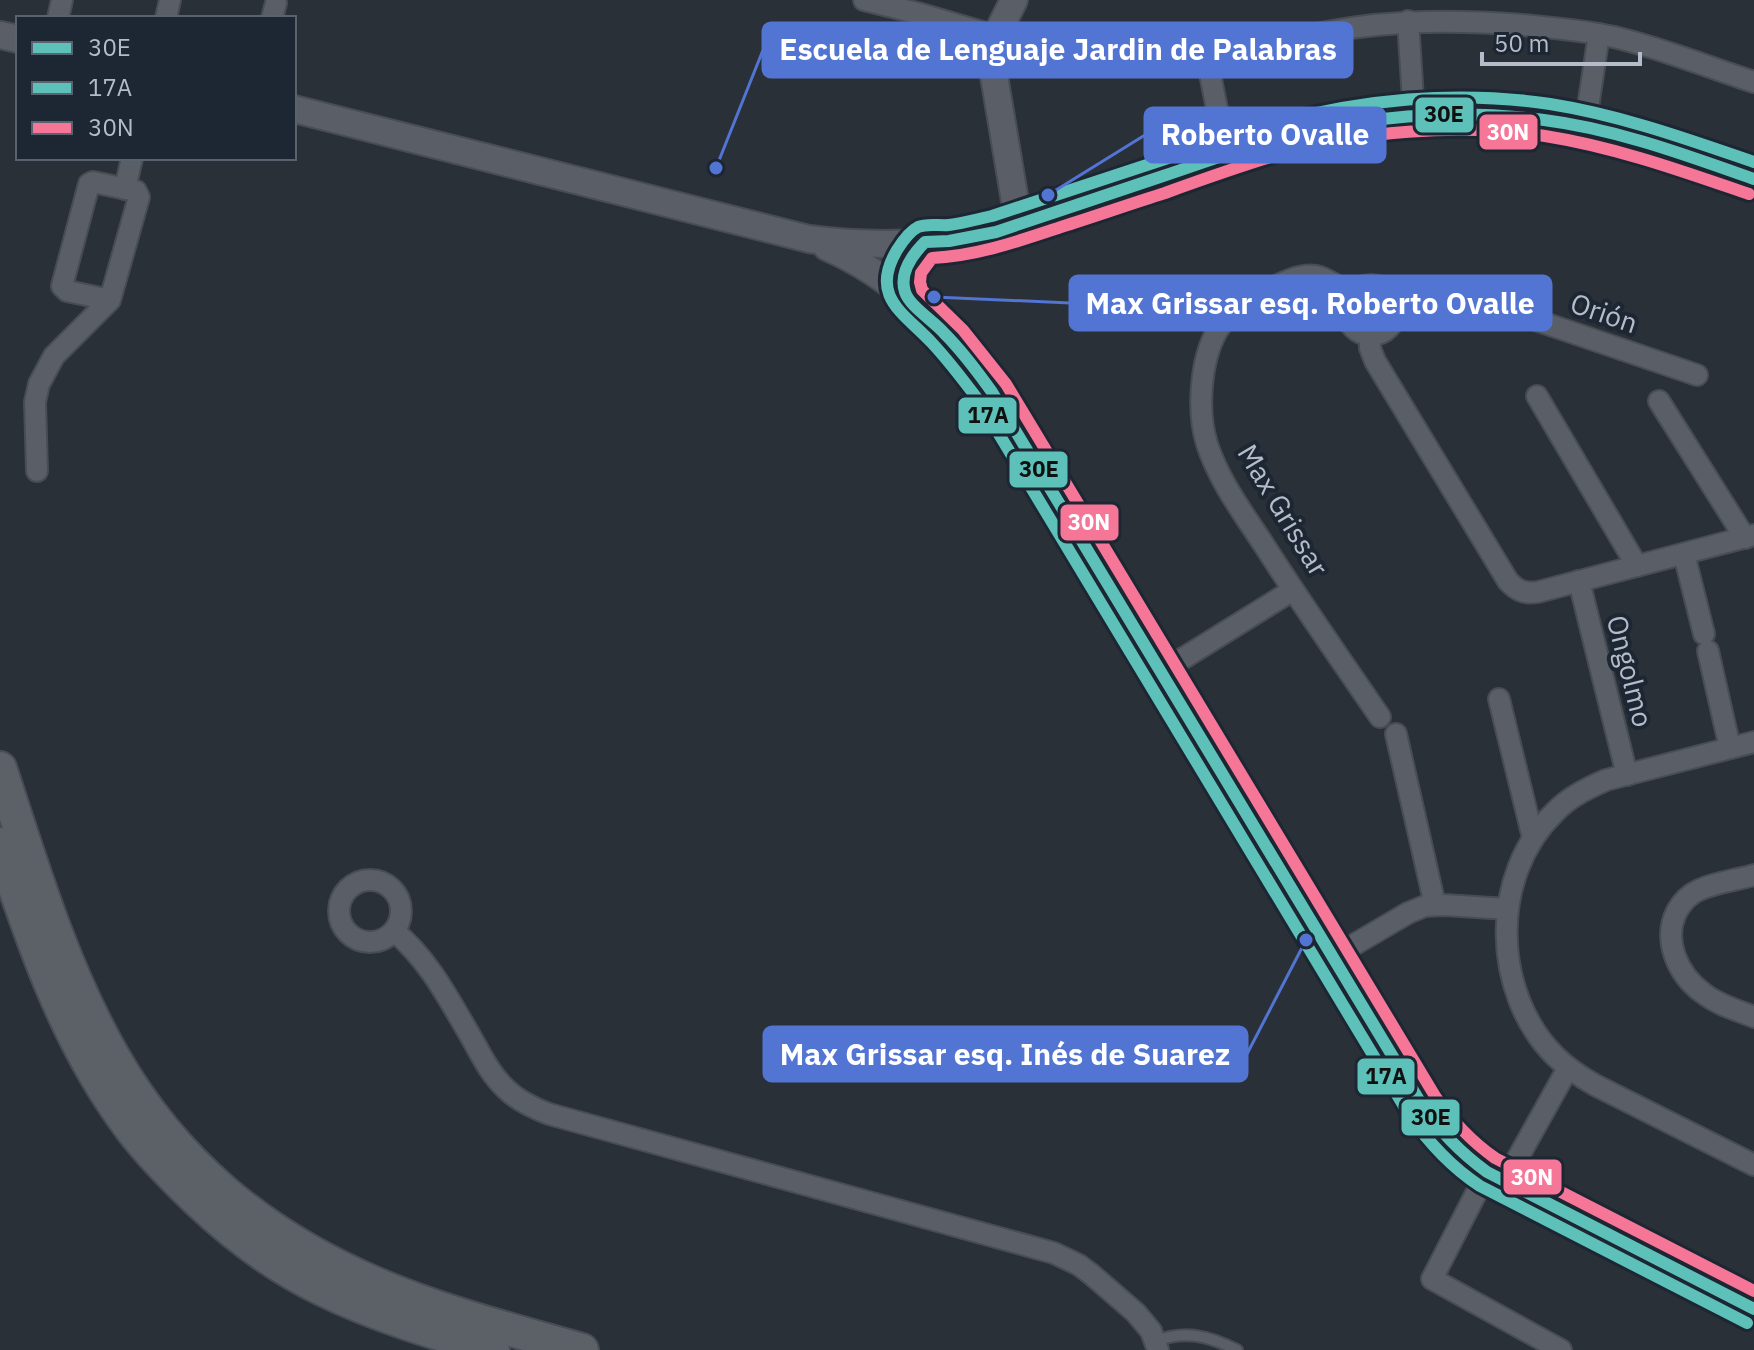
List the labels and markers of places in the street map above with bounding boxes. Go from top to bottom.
callout: Escuela de Lenguaje Jardin de Palabras [763,23,1352,77]
callout: Roberto Ovalle [1145,108,1385,162]
callout: Max Grissar esq. Roberto Ovalle [1070,276,1551,330]
callout: Max Grissar esq. Inés de Suarez [764,1027,1247,1081]

